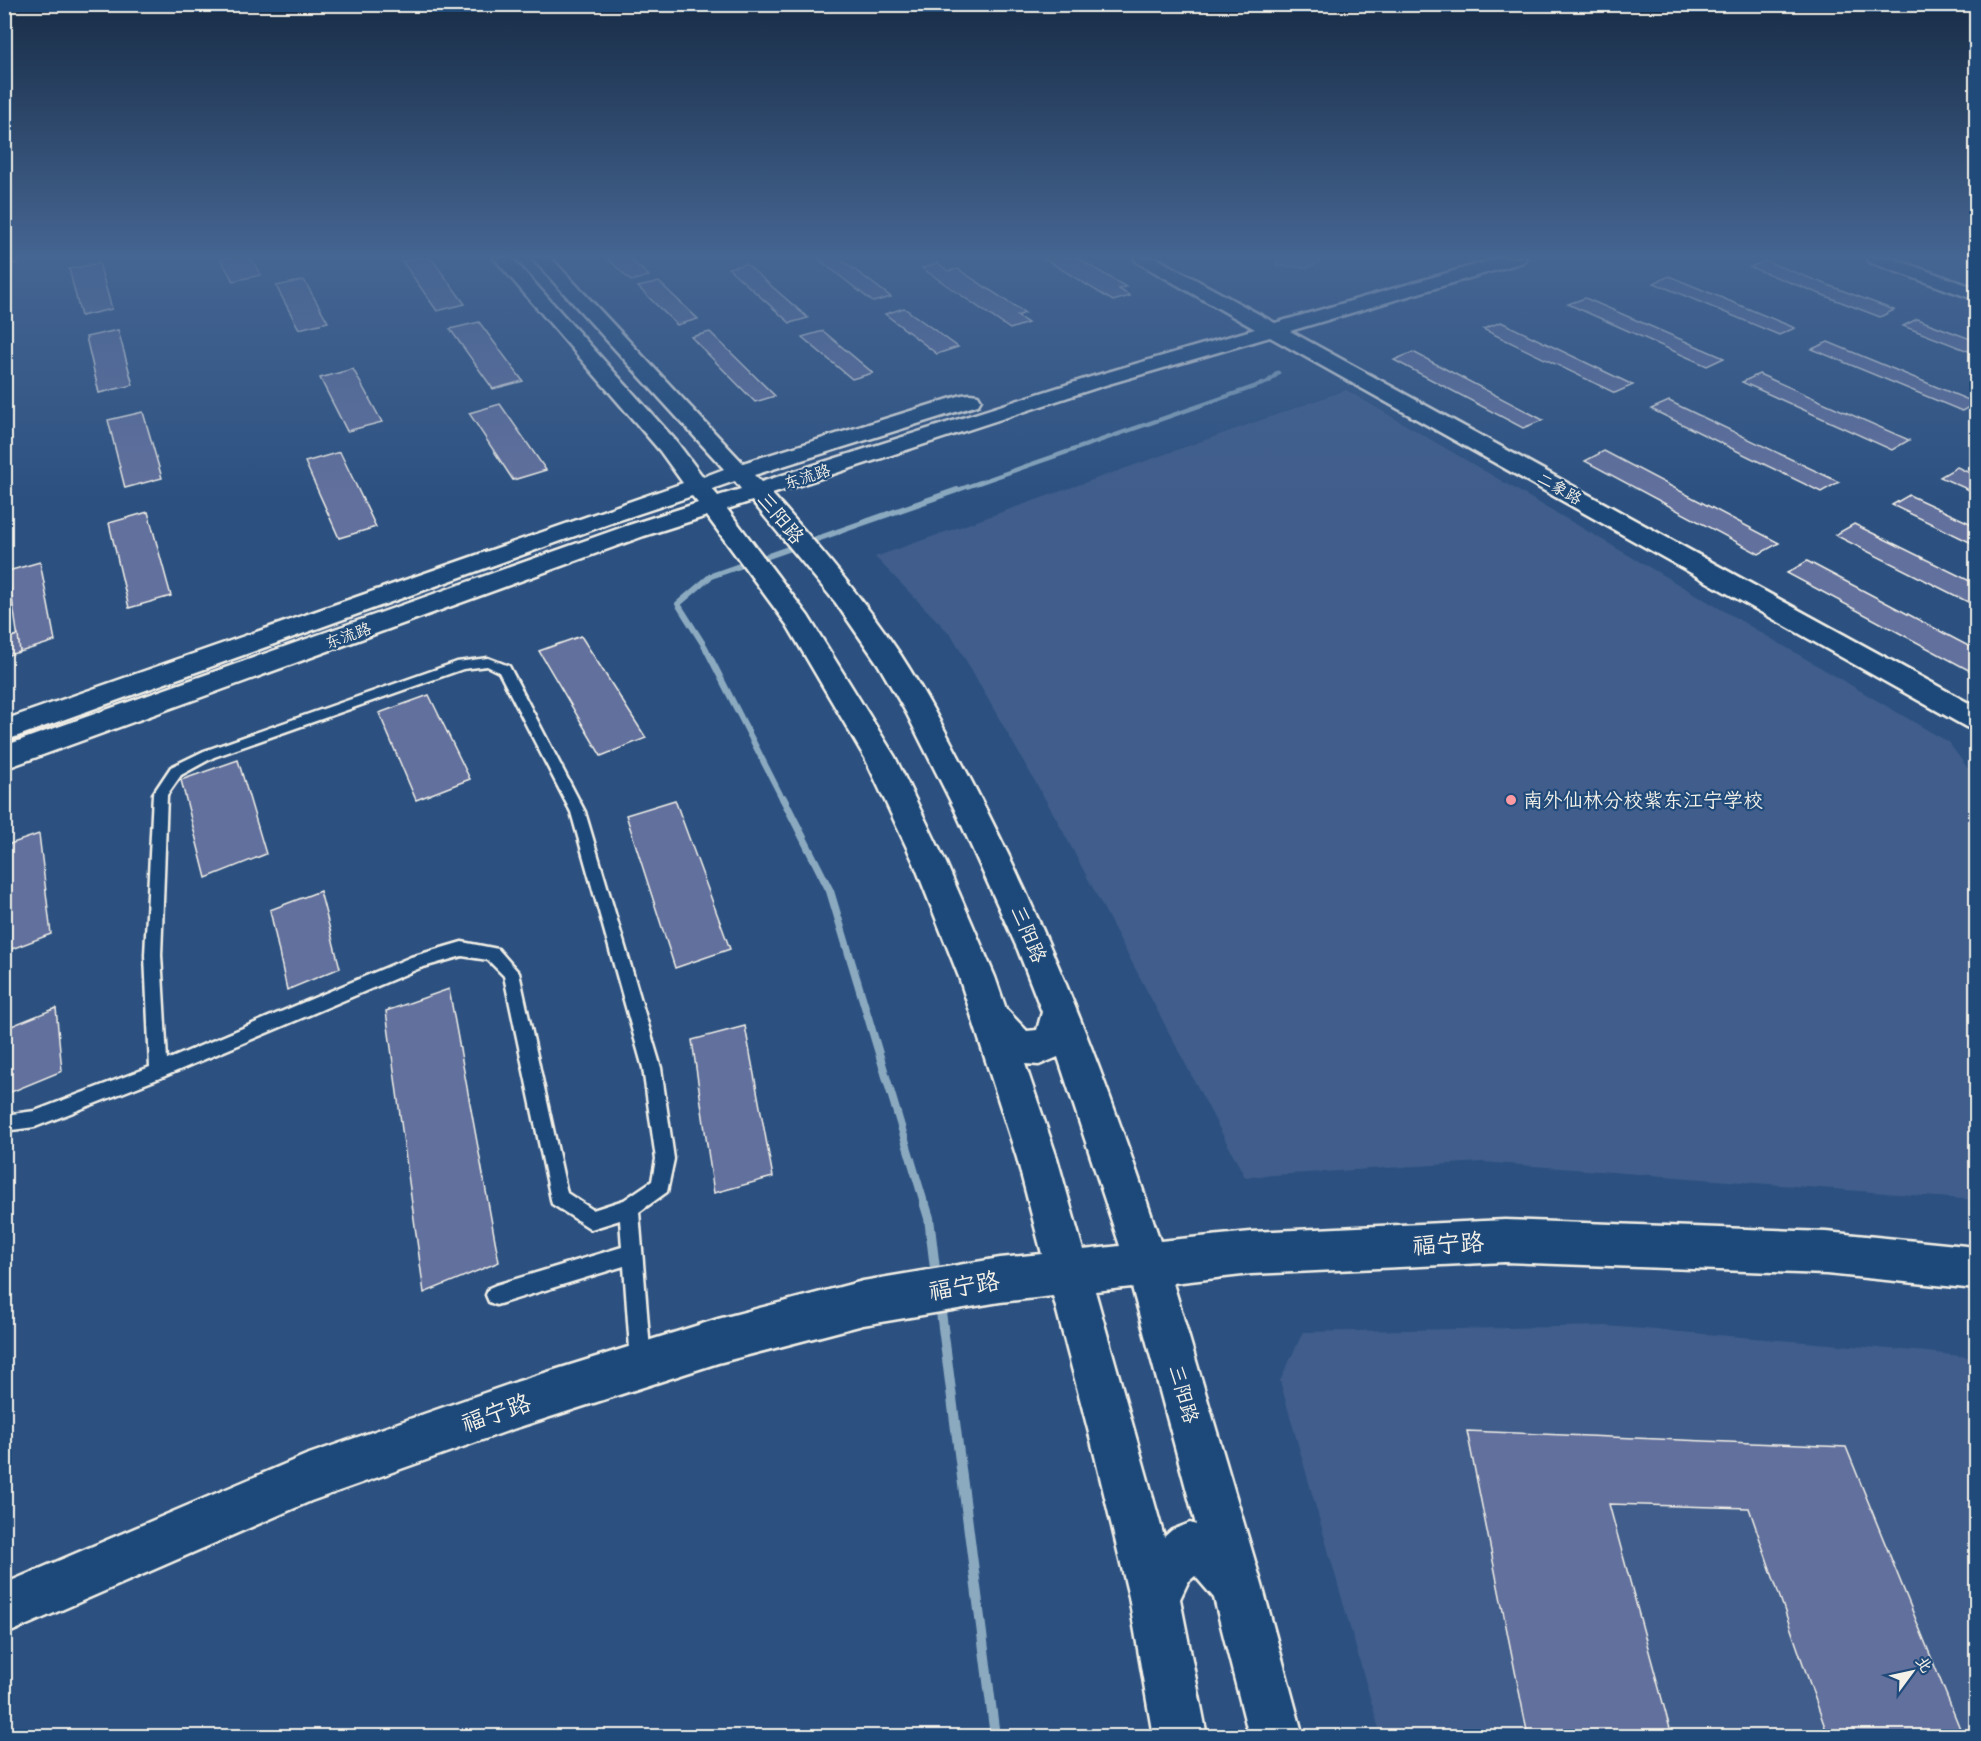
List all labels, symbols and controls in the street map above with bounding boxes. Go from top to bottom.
street label: 东流路 [781,459,833,493]
street label: 二象路 [1534,468,1586,508]
street label: 三阳路 [753,487,811,549]
street label: 东流路 [322,617,374,653]
place label: 南外仙林分校紫东江宁学校 [1523,787,1763,812]
marker: 南外仙林分校紫东江宁学校 [1504,793,1518,807]
street label: 三阳路 [1006,901,1053,967]
street label: 福宁路 [1411,1226,1485,1260]
street label: 福宁路 [926,1265,1002,1305]
street label: 三阳路 [1164,1362,1205,1427]
street label: 福宁路 [457,1386,535,1438]
north arrow [1882,1642,1942,1702]
text: 北 [1912,1652,1937,1676]

